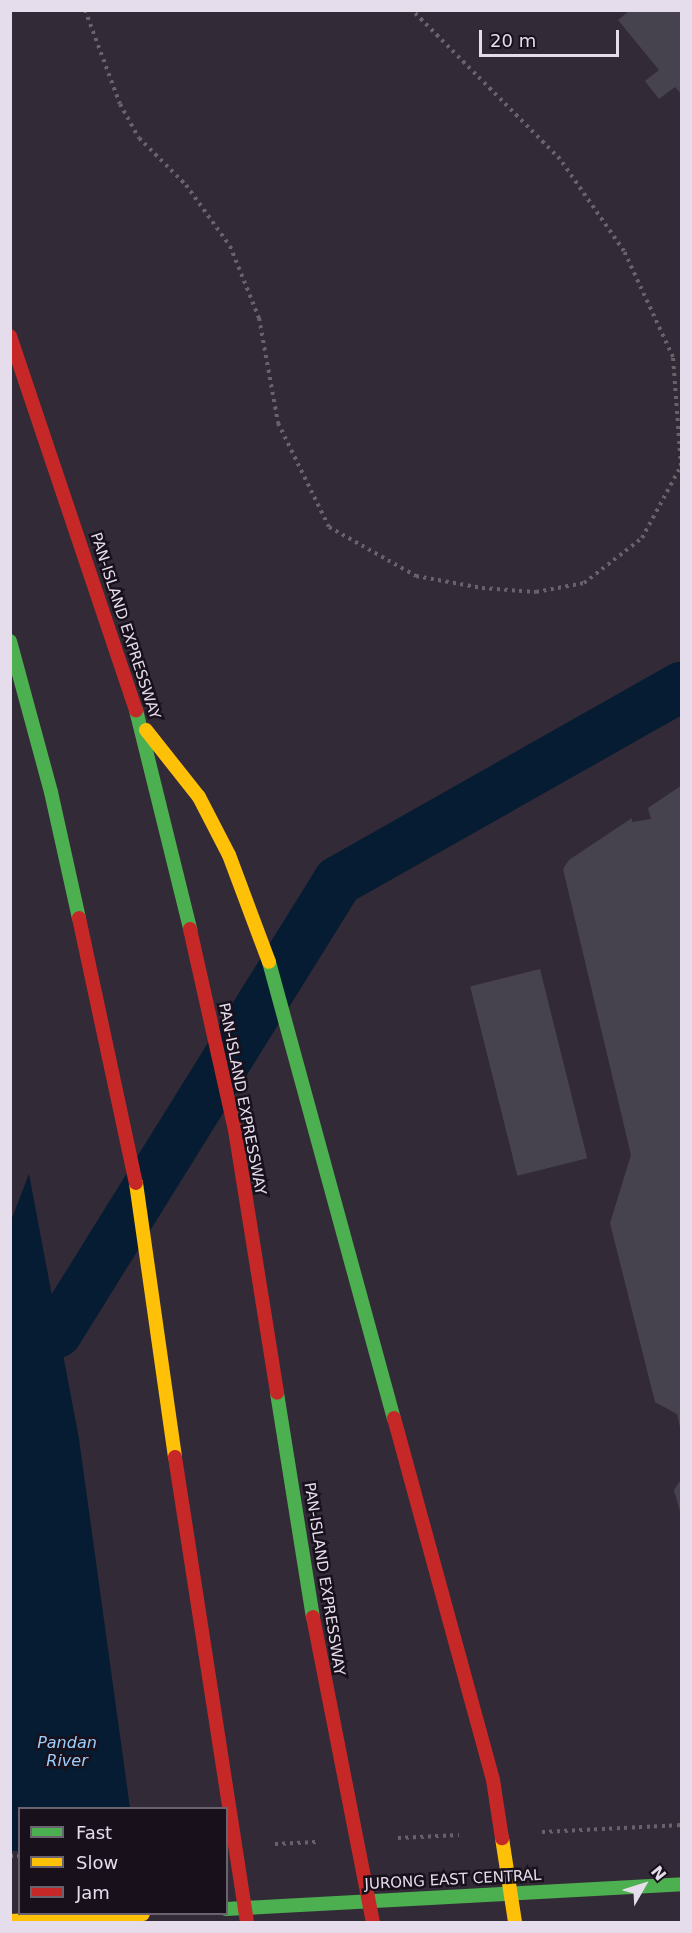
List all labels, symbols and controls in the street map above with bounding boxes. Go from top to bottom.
scale bar [482,18,622,56]
text: 20 m [490,30,536,51]
street label: PAN-ISLAND EXPRESSWAY [86,530,164,722]
street label: PAN-ISLAND EXPRESSWAY [215,1001,269,1197]
street label: PAN-ISLAND EXPRESSWAY [300,1481,348,1677]
water label: Pandan River [37,1733,97,1771]
legend [18,1807,228,1915]
text: Fast [76,1822,112,1843]
text: Slow [76,1852,118,1873]
north arrow [614,1855,674,1915]
text: N [647,1862,670,1885]
street label: JURONG EAST CENTRAL [364,1866,542,1894]
text: Jam [76,1882,110,1903]

